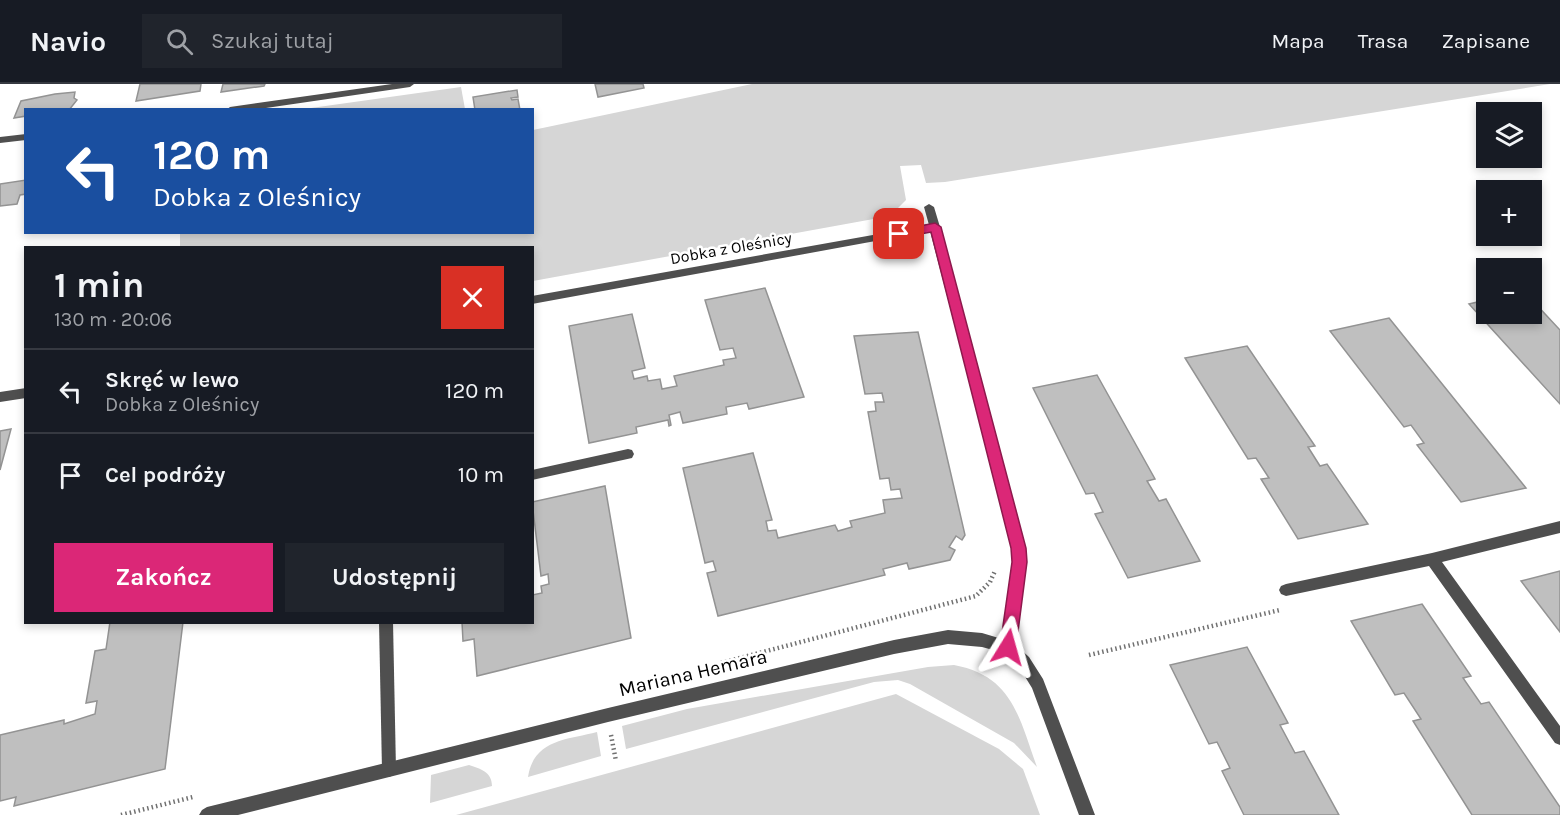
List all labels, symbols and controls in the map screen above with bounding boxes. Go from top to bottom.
search box [142,14,562,68]
text: Navio [30,25,106,58]
icon: search [163,25,196,58]
text: Szukaj tutaj [211,28,334,54]
text: Mapa [1272,29,1325,53]
text: Trasa [1358,29,1408,53]
text: Zapisane [1441,29,1530,53]
map controls [1476,102,1542,324]
button: layers [1476,102,1542,168]
text: 120 m [153,130,270,180]
icon: left [54,132,132,210]
button: + [1476,180,1542,246]
text: Dobka z Oleśnicy [153,181,361,213]
pin [873,208,924,259]
icon: arrive [882,217,915,250]
street label: Dobka z Oleśnicy [669,228,794,268]
button: − [1476,258,1542,324]
text: 1 min [54,264,144,306]
button: close [441,266,504,329]
text: 130 m · 20:06 [54,308,172,331]
text: Skręć w lewo [105,367,239,393]
icon: left [54,375,87,408]
text: 120 m [445,378,504,404]
text: Dobka z Oleśnicy [105,393,259,416]
icon: arrive [54,459,87,492]
text: Cel podróży [105,462,225,488]
text: 10 m [458,462,504,488]
button: Zakończ [54,543,273,612]
button: Udostępnij [285,543,504,612]
position arrow [976,615,1040,679]
street label: Mariana Hemara [617,645,769,701]

